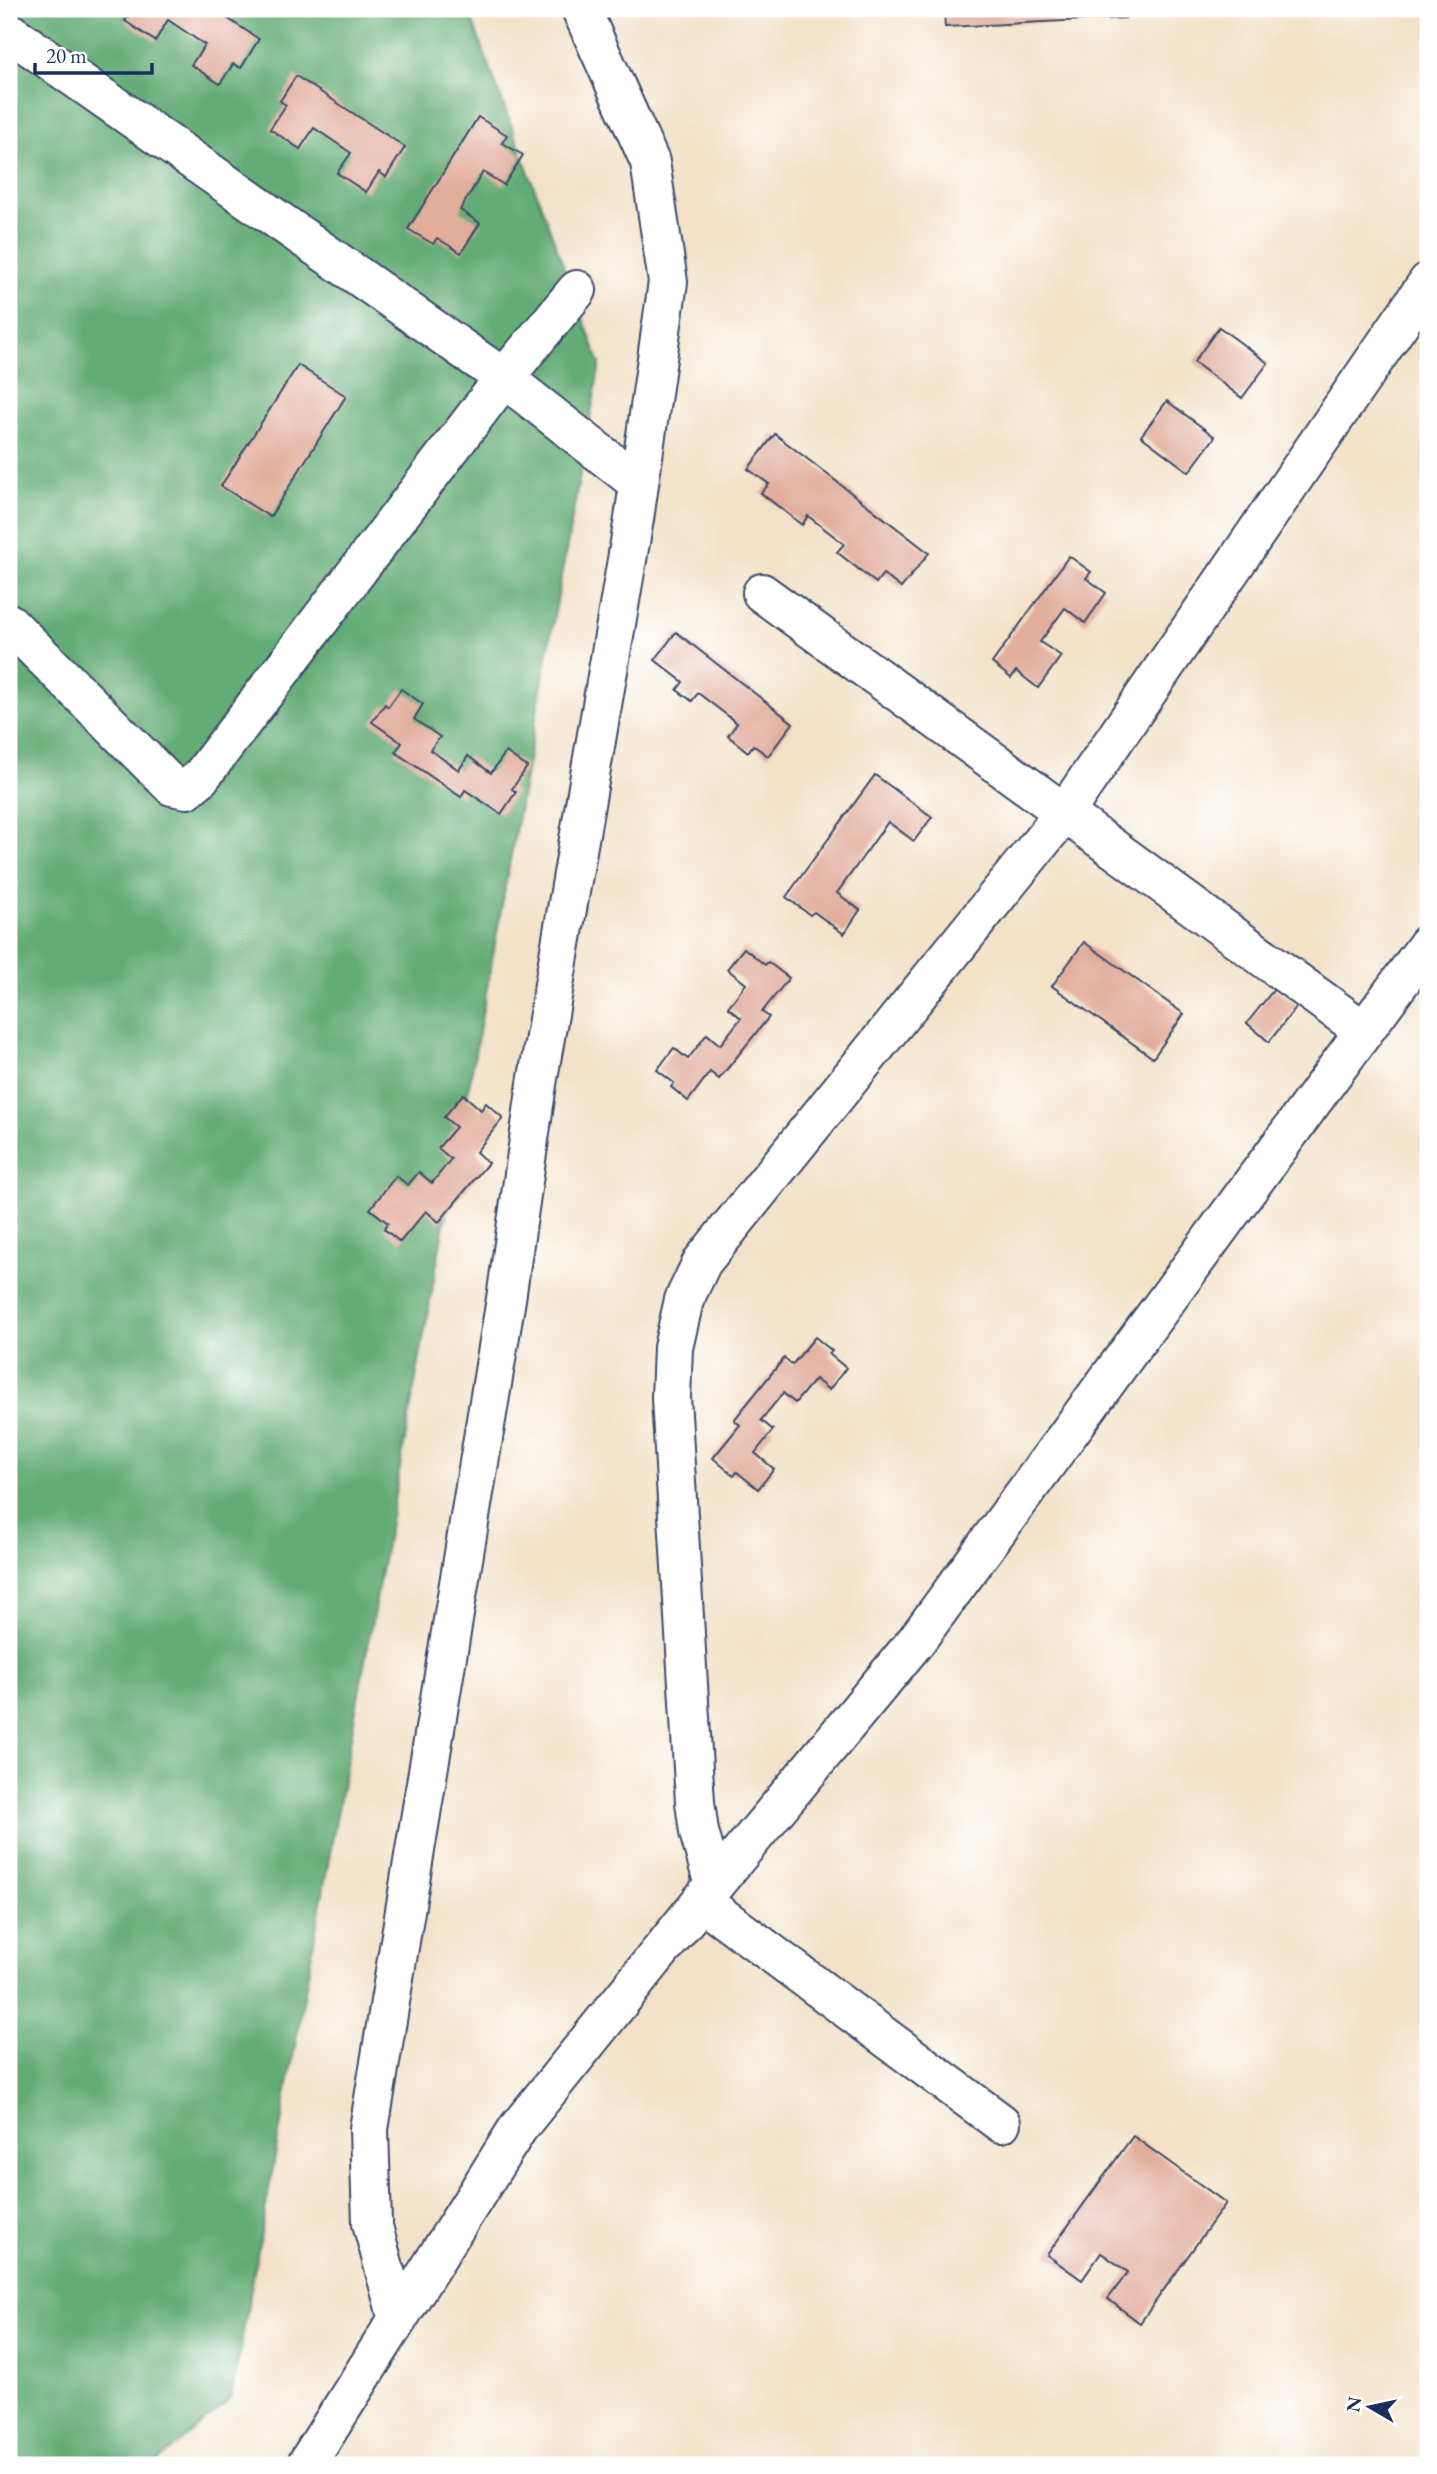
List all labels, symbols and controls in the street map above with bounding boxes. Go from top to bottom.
scale bar [35,32,152,76]
text: 20 m [46,42,87,69]
north arrow [1336,2372,1406,2442]
text: N [1340,2394,1367,2414]

